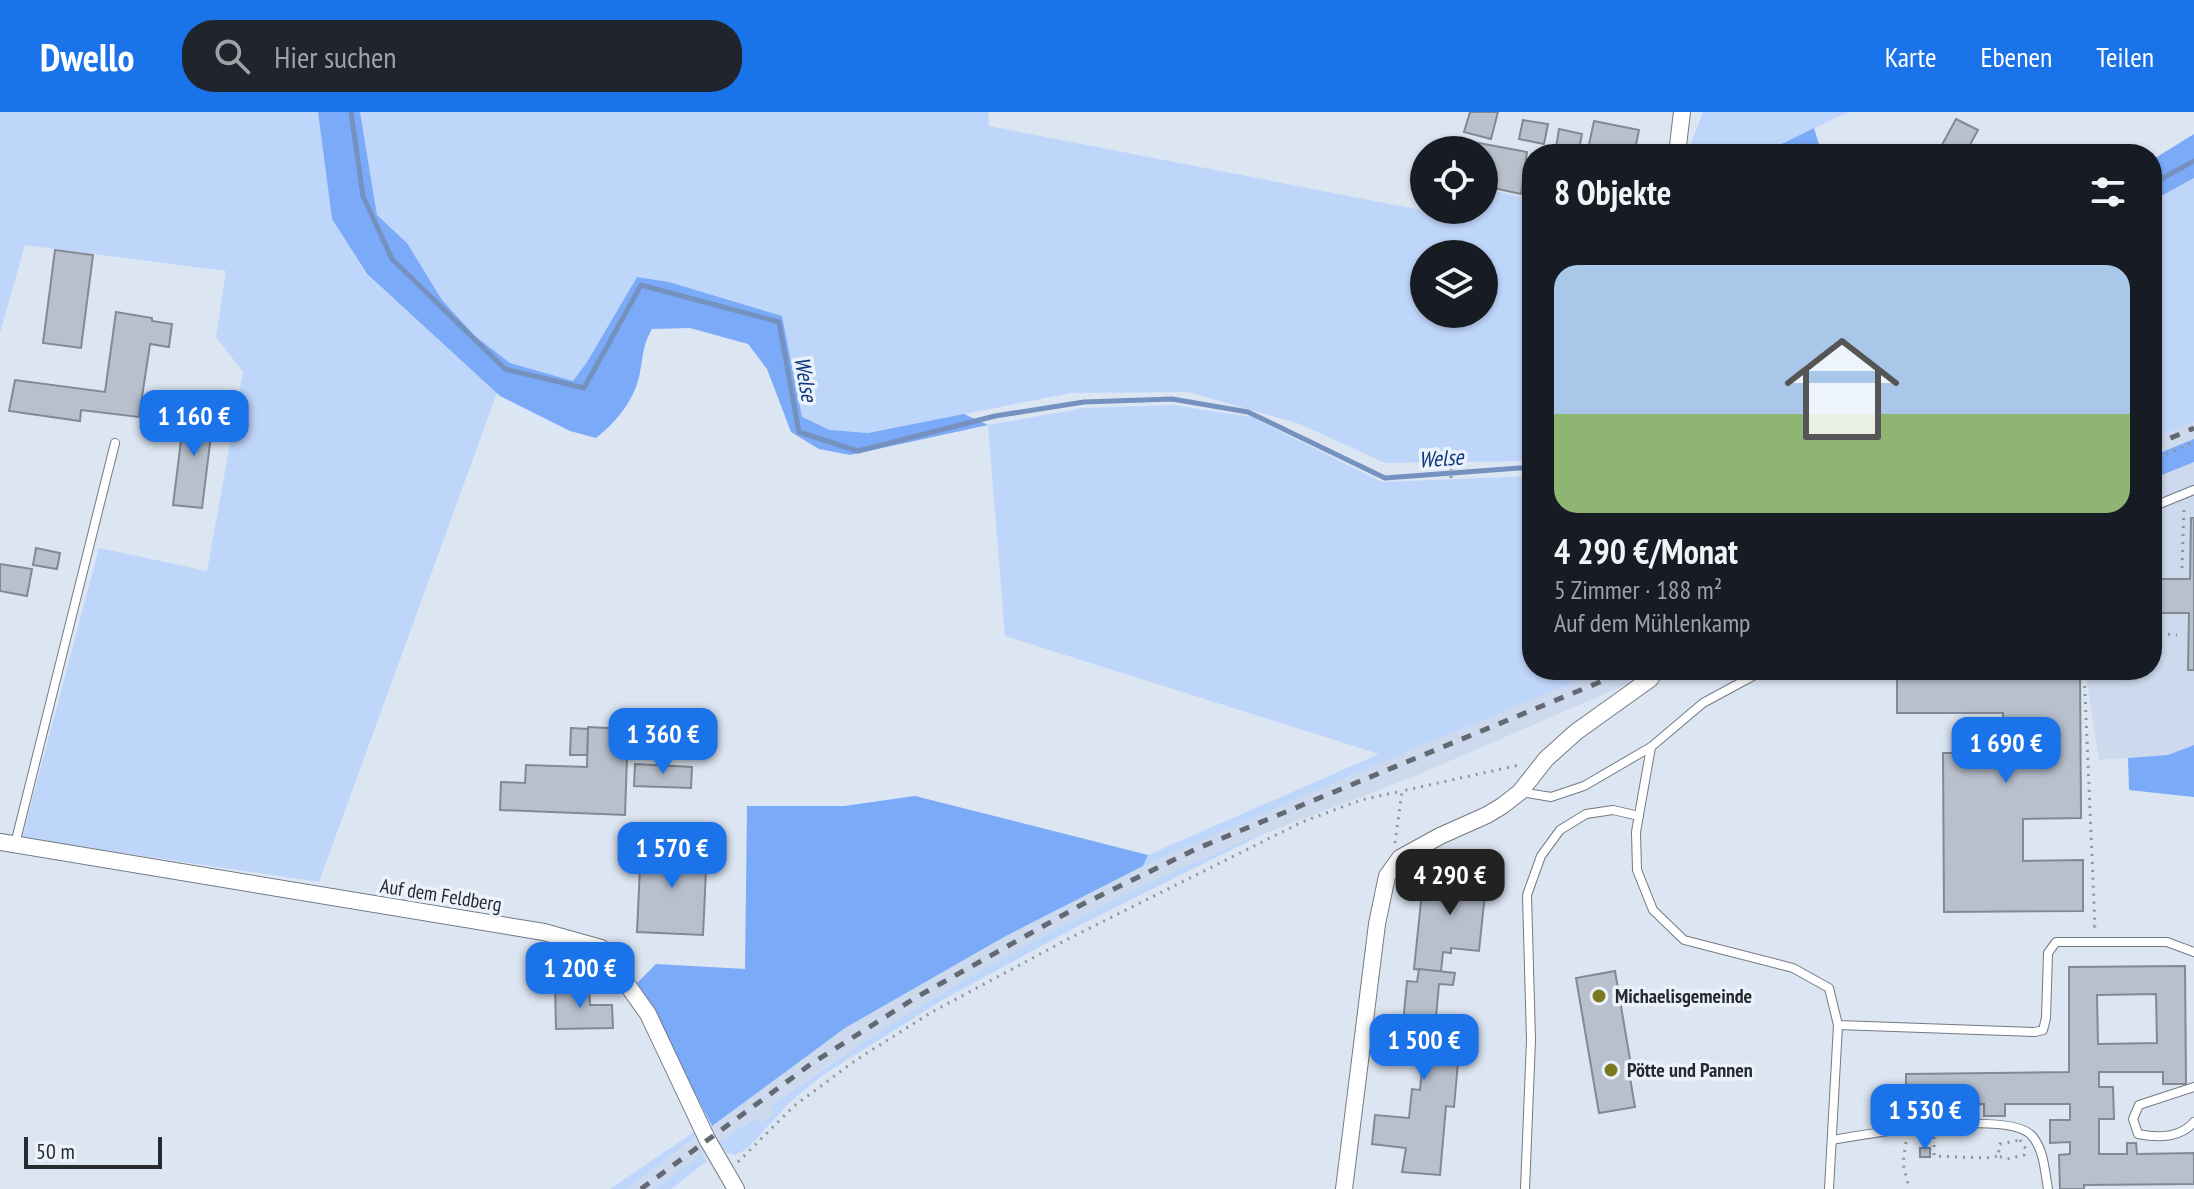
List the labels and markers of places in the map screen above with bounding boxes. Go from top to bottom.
pin: 1 160 € [120,390,268,458]
pin: 1 360 € [589,708,737,776]
pin: 1 690 € [1932,717,2080,785]
pin: 1 570 € [598,822,746,890]
pin: 4 290 € [1376,849,1524,917]
pin: 1 200 € [506,942,654,1010]
place label: Michaelisgemeinde [1615,983,1752,1009]
marker: Michaelisgemeinde [1590,987,1608,1005]
pin: 1 500 € [1350,1014,1498,1082]
place label: Pötte und Pannen [1627,1057,1753,1083]
marker: Pötte und Pannen [1602,1061,1620,1079]
pin: 1 530 € [1851,1084,1999,1152]

